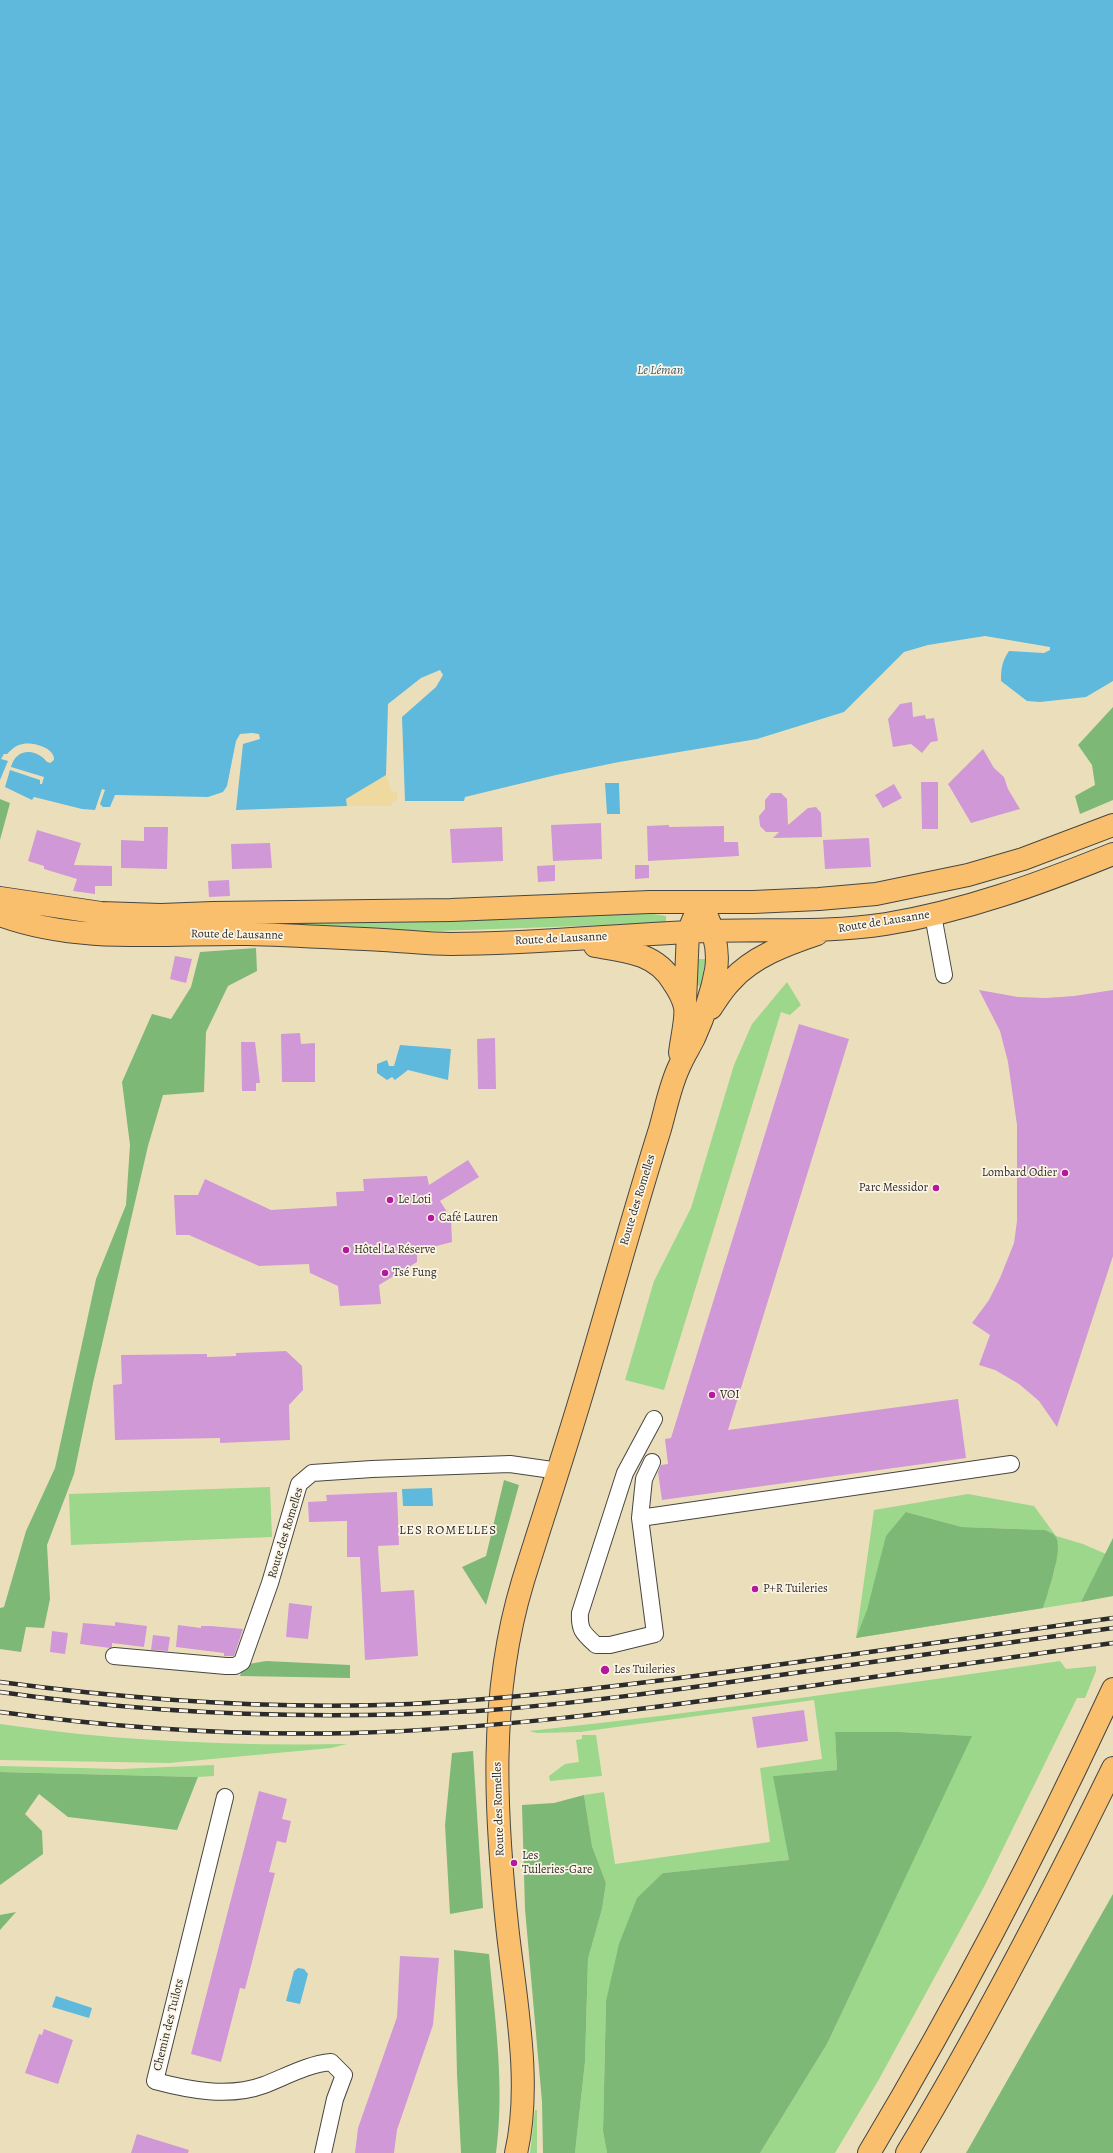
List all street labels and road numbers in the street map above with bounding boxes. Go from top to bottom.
street label: Route de Lausanne [837,908,931,936]
street label: Route de Lausanne [191,927,283,943]
street label: Route de Lausanne [514,929,608,949]
street label: Route des Romelles [617,1153,659,1247]
street label: Route des Romelles [265,1486,307,1580]
street label: Route des Romelles [490,1762,508,1856]
street label: Chemin des Tuilots [151,1977,187,2073]

